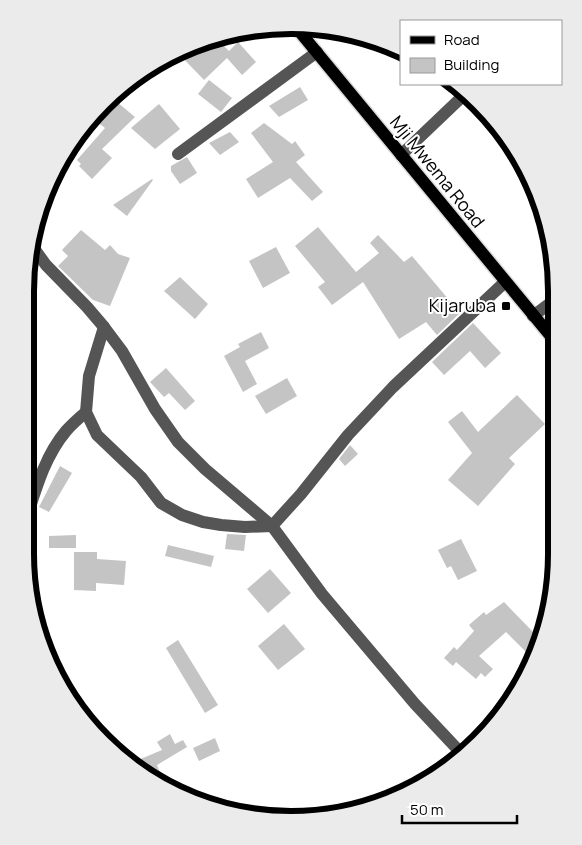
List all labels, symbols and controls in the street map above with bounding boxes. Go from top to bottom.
legend [400,20,562,85]
text: Road [444,29,480,50]
text: Building [444,54,499,75]
street label: Mji Mwema Road [385,110,490,232]
place label: Kijaruba [429,293,496,317]
marker: Kijaruba [500,300,512,312]
scale bar [402,792,517,824]
text: 50 m [410,799,444,820]

